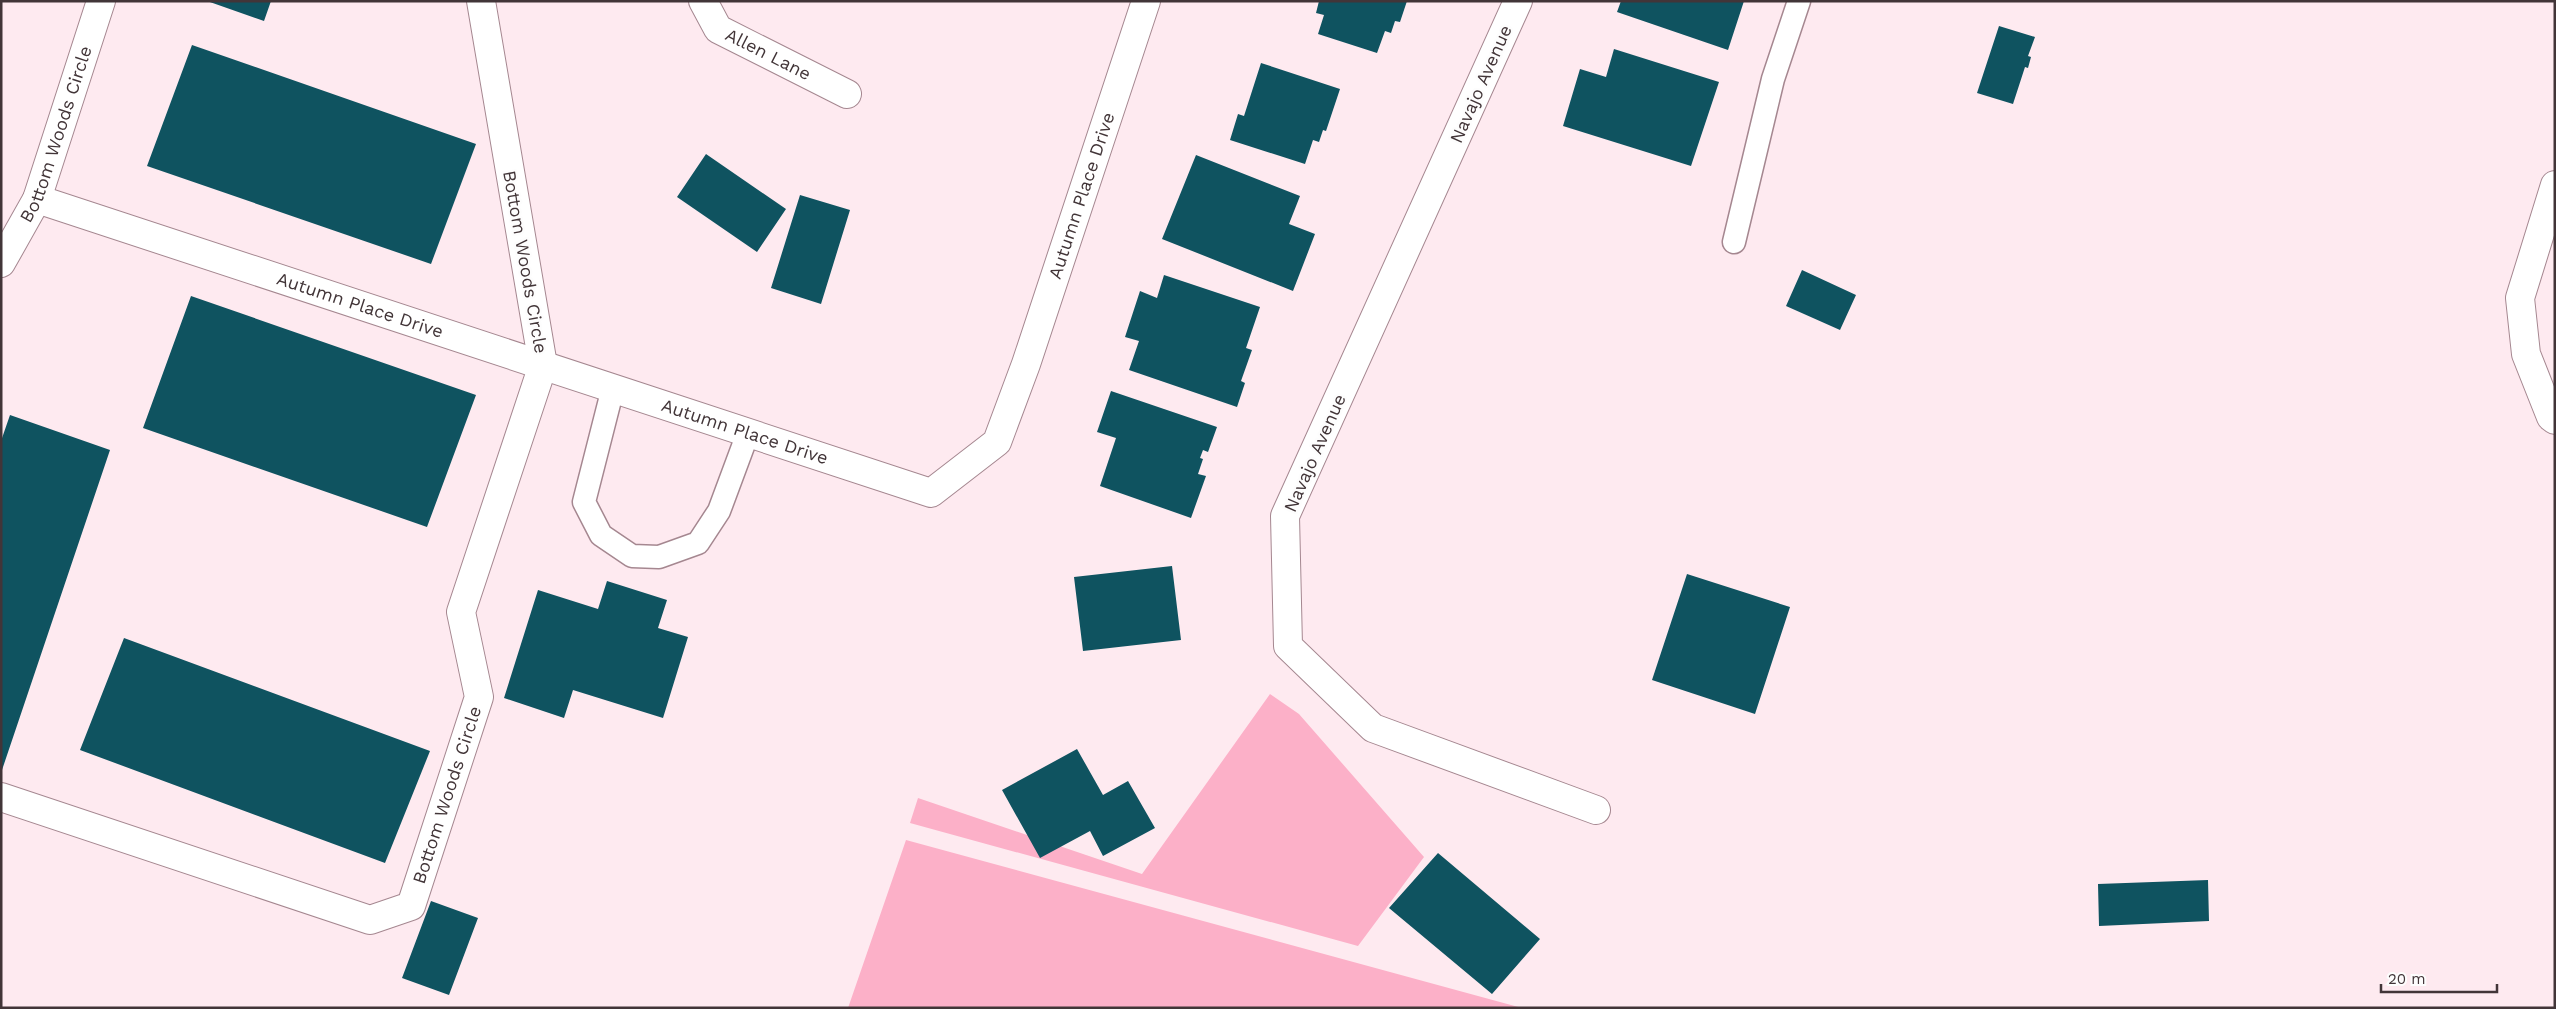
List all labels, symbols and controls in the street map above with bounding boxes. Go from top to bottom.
street label: Navajo Avenue [1445,22,1516,146]
street label: Allen Lane [722,24,815,84]
street label: Bottom Woods Circle [15,43,96,226]
street label: Autumn Place Drive [1044,110,1118,281]
street label: Bottom Woods Circle [499,169,552,355]
street label: Autumn Place Drive [274,268,446,342]
street label: Navajo Avenue [1279,391,1350,515]
street label: Autumn Place Drive [659,394,831,468]
street label: Bottom Woods Circle [408,703,485,886]
scale bar [2381,962,2497,994]
text: 20 m [2388,970,2426,988]

